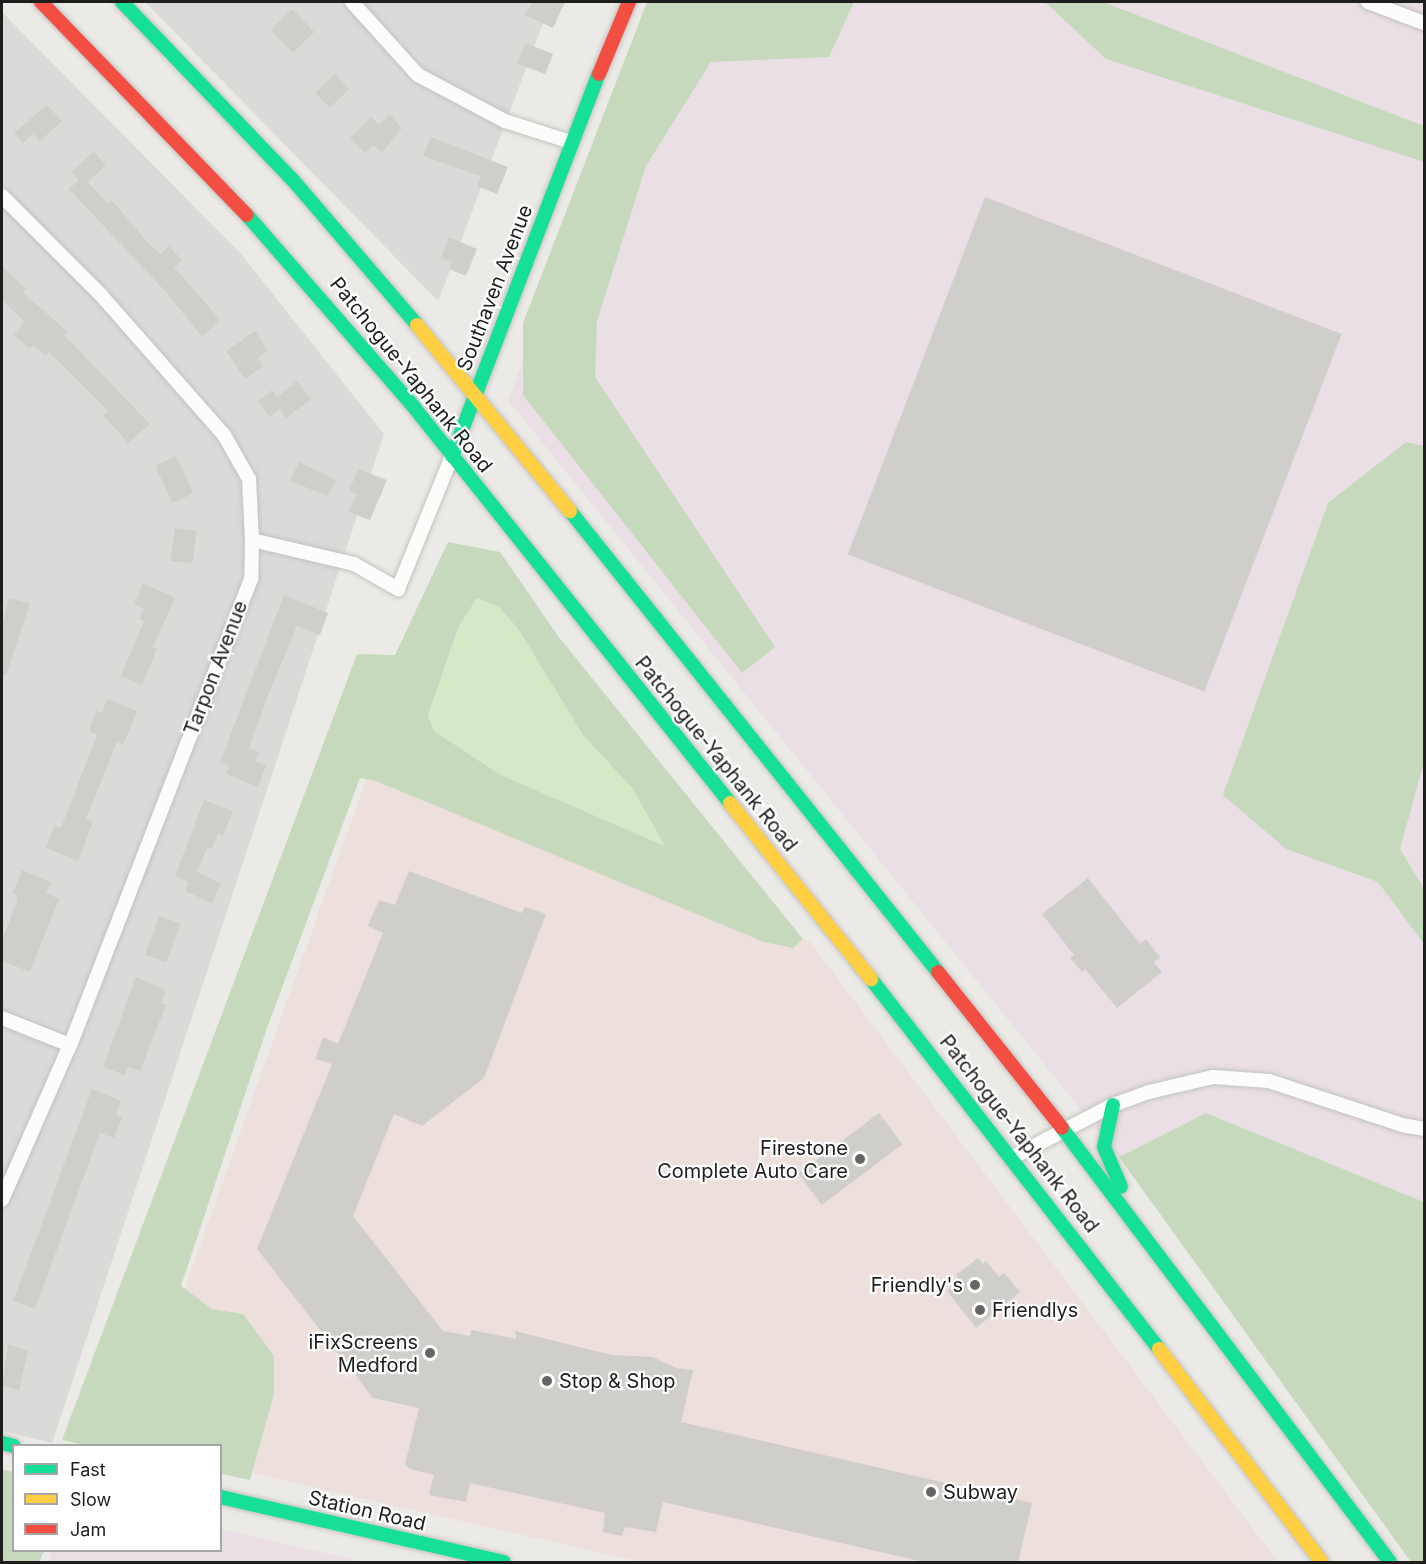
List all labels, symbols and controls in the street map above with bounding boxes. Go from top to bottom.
street label: Southaven Avenue [452,201,538,375]
street label: Patchogue-Yaphank Road [325,273,497,477]
street label: Tarpon Avenue [179,597,253,739]
street label: Patchogue-Yaphank Road [630,652,802,856]
street label: Patchogue-Yaphank Road [934,1030,1104,1238]
place label: Firestone Complete Auto Care [657,1136,848,1183]
marker: Firestone Complete Auto Care [853,1152,867,1166]
place label: Friendly's [871,1273,963,1297]
marker: Friendly's [968,1278,982,1292]
place label: Friendlys [992,1298,1078,1322]
marker: Friendlys [973,1303,987,1317]
place label: iFixScreens Medford [308,1330,418,1377]
marker: iFixScreens Medford [423,1346,437,1360]
place label: Stop & Shop [559,1369,675,1393]
marker: Stop & Shop [540,1374,554,1388]
legend [12,1444,222,1552]
text: Fast [70,1459,106,1480]
place label: Subway [943,1480,1018,1504]
marker: Subway [924,1485,938,1499]
street label: Station Road [306,1486,428,1536]
text: Slow [70,1489,111,1510]
text: Jam [70,1519,106,1540]

